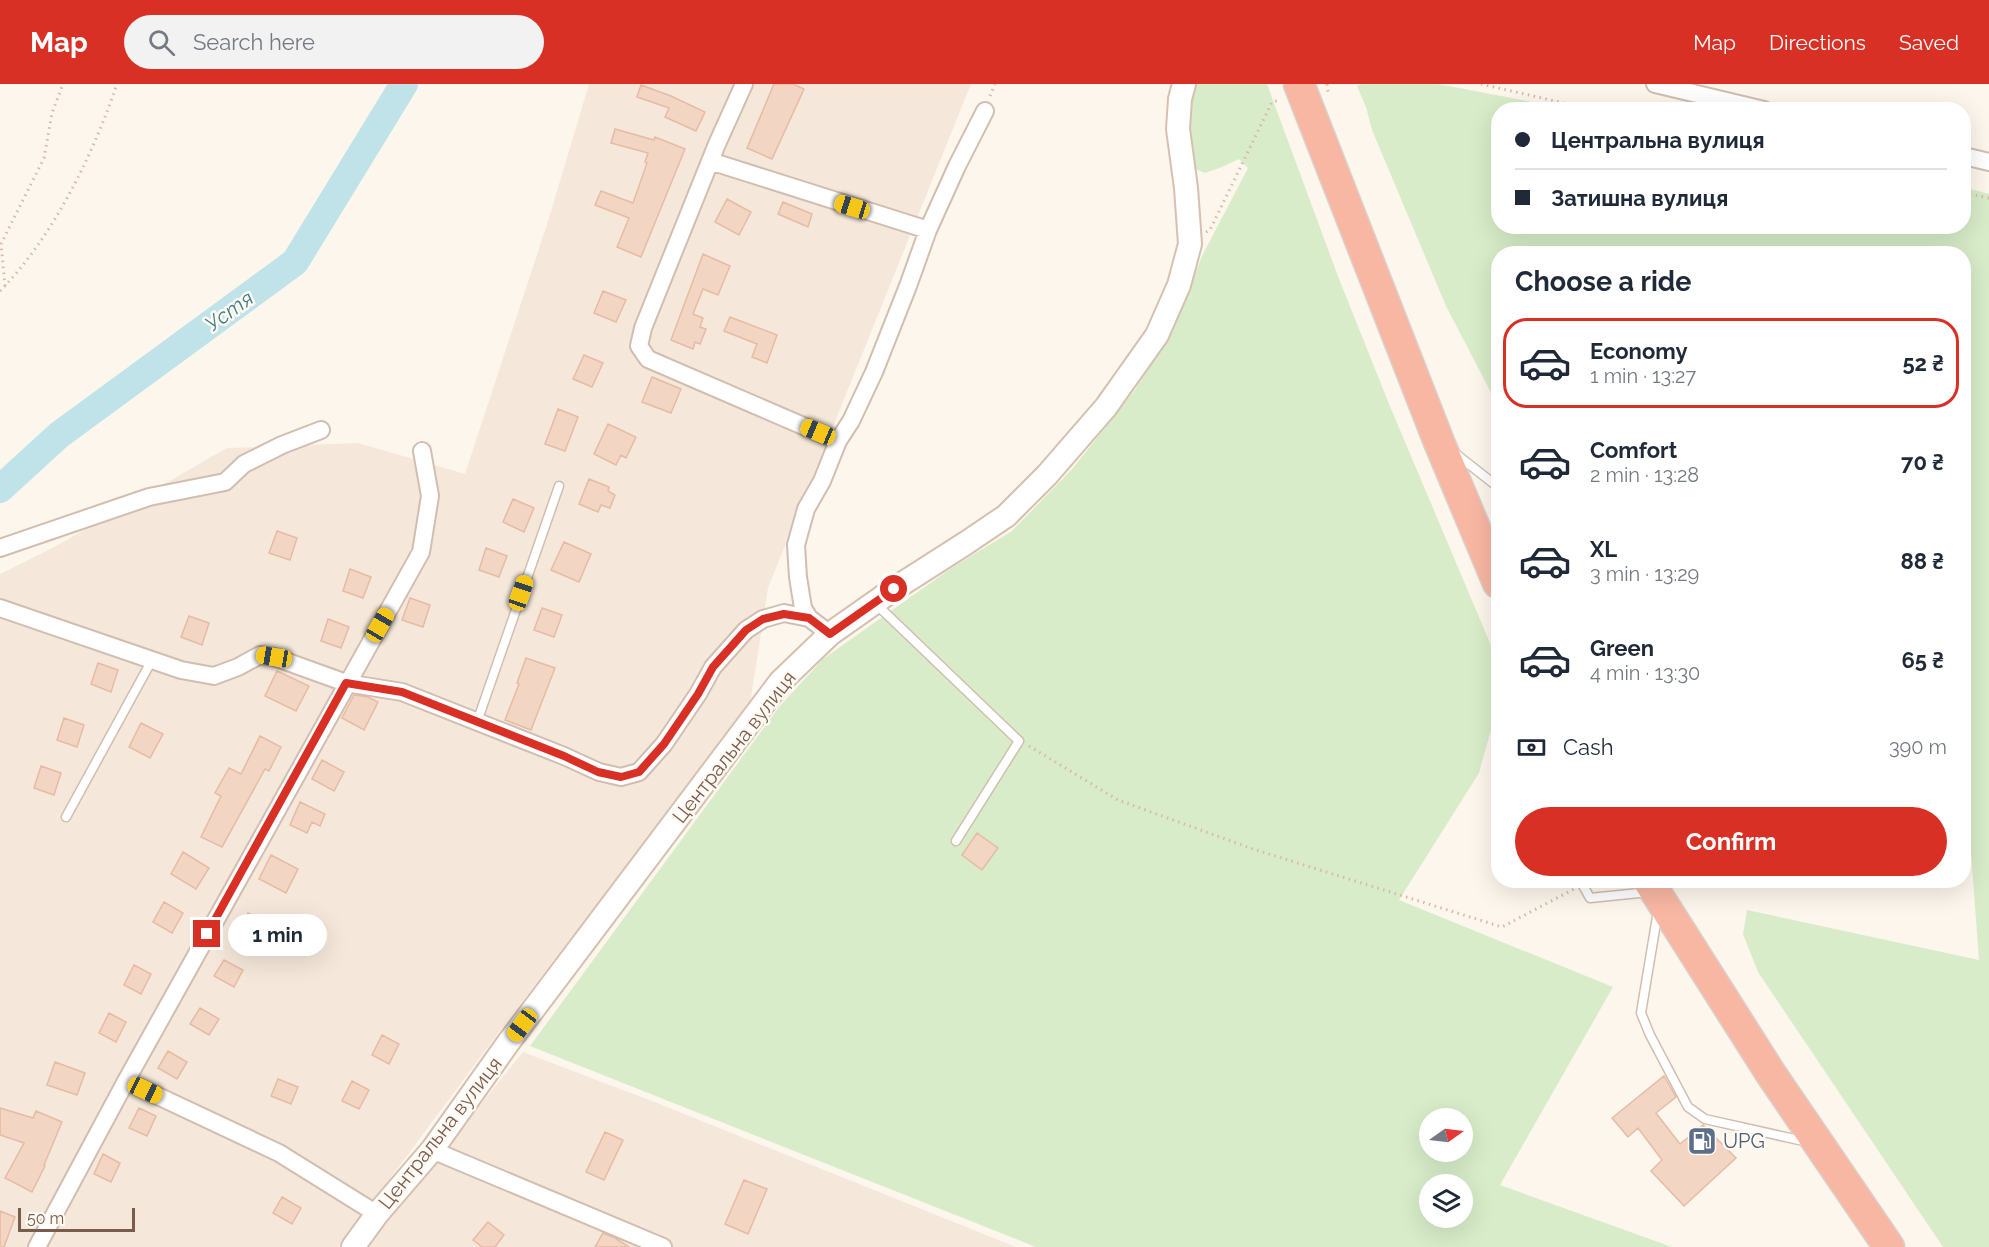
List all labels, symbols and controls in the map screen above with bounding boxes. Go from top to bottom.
search box [124,15,544,69]
text: Map [30,26,88,59]
icon: search [145,26,178,59]
text: Search here [193,29,315,55]
text: Map [1693,30,1736,55]
text: Directions [1769,30,1866,55]
text: Saved [1899,30,1959,55]
text: Центральна вулиця [1551,127,1765,153]
text: Затишна вулиця [1551,185,1728,211]
car [832,193,872,221]
text: Choose a ride [1515,266,1691,297]
water label: Устя [200,285,258,337]
icon: car [1518,336,1572,390]
text: Economy [1590,338,1688,364]
text: 52 ₴ [1902,350,1944,376]
text: 1 min · 13:27 [1590,364,1696,388]
car [798,417,838,447]
icon: car [1518,435,1572,489]
text: Comfort [1590,437,1677,463]
text: 70 ₴ [1901,449,1944,475]
text: 2 min · 13:28 [1590,463,1699,487]
icon: car [1518,534,1572,588]
text: XL [1590,536,1617,562]
text: 88 ₴ [1900,548,1944,574]
text: 3 min · 13:29 [1590,562,1699,586]
car [507,573,535,613]
route start [880,575,907,602]
car [363,605,397,645]
icon: car [1518,633,1572,687]
text: Green [1590,635,1654,661]
car [255,645,293,669]
text: 65 ₴ [1901,647,1944,673]
text: 4 min · 13:30 [1590,661,1700,685]
street label: Центральна вулиця [667,666,801,828]
icon: cash [1515,731,1548,764]
text: Cash [1563,734,1614,760]
text: 390 m [1889,735,1947,759]
button: Confirm [1515,807,1947,876]
callout: 1 min [228,913,327,955]
route end [193,920,220,947]
text: 1 min [252,923,303,947]
car [504,1005,540,1045]
street label: Центральна вулиця [373,1052,507,1214]
car [125,1074,165,1106]
north arrow [1419,1108,1473,1162]
map controls [1419,1108,1473,1228]
fuel station icon: UPG [1686,1125,1718,1157]
place label: UPG [1723,1129,1765,1153]
button: layers [1419,1174,1473,1228]
scale bar [18,1205,135,1232]
text: 50 m [27,1209,64,1228]

